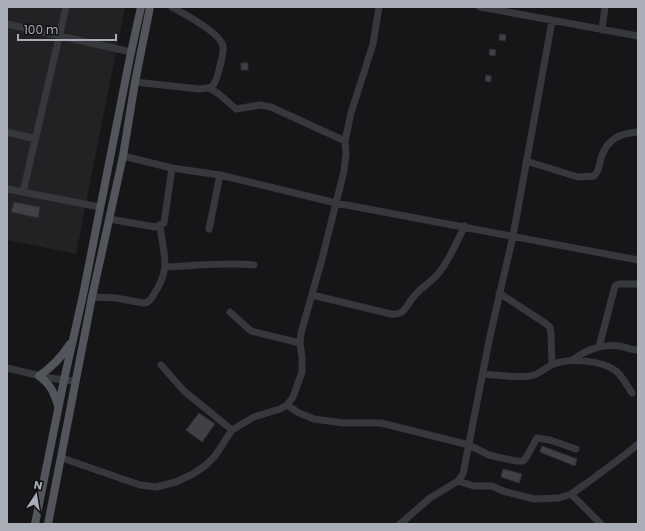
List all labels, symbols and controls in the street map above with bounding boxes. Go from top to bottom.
scale bar [18,16,116,42]
text: 100 m [24,21,58,38]
north arrow [16,475,56,515]
text: N [32,477,44,494]

